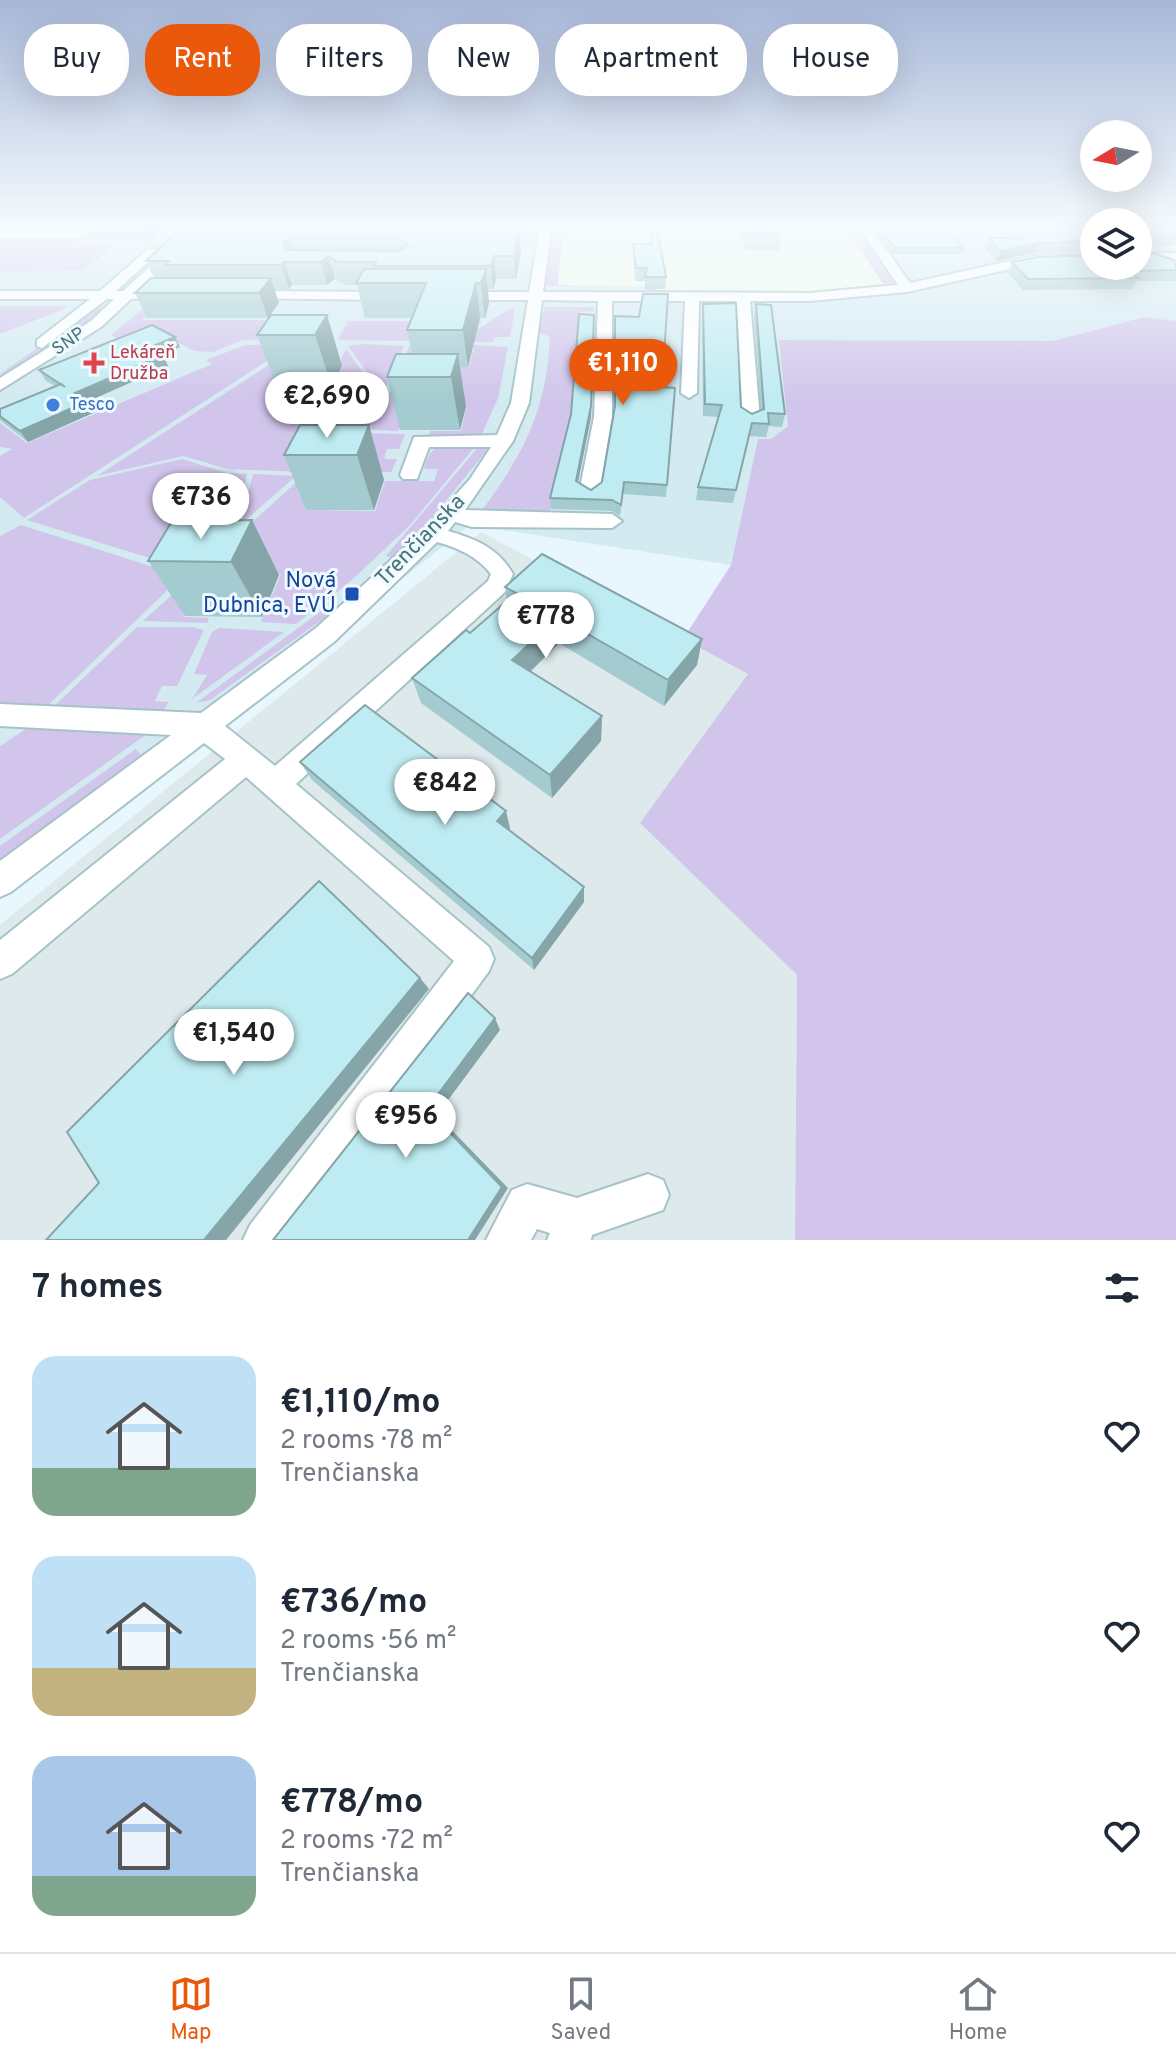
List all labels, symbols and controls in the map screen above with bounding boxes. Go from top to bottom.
chip: Buy [24,24,129,96]
chip: Rent [145,24,260,96]
chip: Filters [276,24,412,96]
chip: New [428,24,539,96]
chip: Apartment [555,24,747,96]
chip: House [763,24,898,96]
north arrow [1080,120,1152,192]
map controls [1080,120,1152,280]
button: layers [1080,208,1152,280]
street label: SNP [48,323,90,361]
pin: €1,110 [558,339,688,407]
place label: Lekáreň Družba [110,342,175,386]
text: €1,110 [587,348,659,381]
marker: Lekáreň Družba [85,354,103,372]
pin: €2,690 [262,372,392,440]
text: €2,690 [283,381,371,414]
place label: Tesco [69,394,115,417]
marker: Tesco [44,396,62,414]
pin: €736 [154,473,248,541]
text: €736 [170,482,232,515]
street label: Trenčianska [370,489,472,593]
place label: Nová Dubnica, EVÚ [203,568,336,620]
marker: Nová Dubnica, EVÚ [343,585,361,603]
pin: €778 [499,592,593,660]
text: €778 [516,601,576,634]
pin: €842 [398,759,492,827]
text: €842 [412,768,478,801]
pin: €1,540 [169,1009,299,1077]
text: €1,540 [192,1018,276,1051]
pin: €956 [359,1092,453,1160]
text: €956 [374,1101,438,1134]
icon: filters [1100,1266,1144,1310]
text: 7 homes [32,1267,163,1310]
text: €1,110/mo [280,1382,441,1425]
icon: home [96,1388,192,1484]
icon: heart [1100,1414,1144,1458]
text: 2 rooms · 78 m² [280,1425,452,1458]
text: Trenčianska [280,1458,419,1491]
text: €736/mo [280,1582,427,1625]
icon: home [96,1588,192,1684]
icon: heart [1100,1614,1144,1658]
text: 2 rooms · 56 m² [280,1625,456,1658]
text: Trenčianska [280,1658,419,1691]
text: €778/mo [280,1782,423,1825]
icon: home [96,1788,192,1884]
icon: heart [1100,1814,1144,1858]
text: 2 rooms · 72 m² [280,1825,453,1858]
text: Trenčianska [280,1858,419,1891]
tab: Map [169,1972,213,2047]
tab: Saved [551,1972,611,2047]
tab: Home [949,1972,1007,2047]

